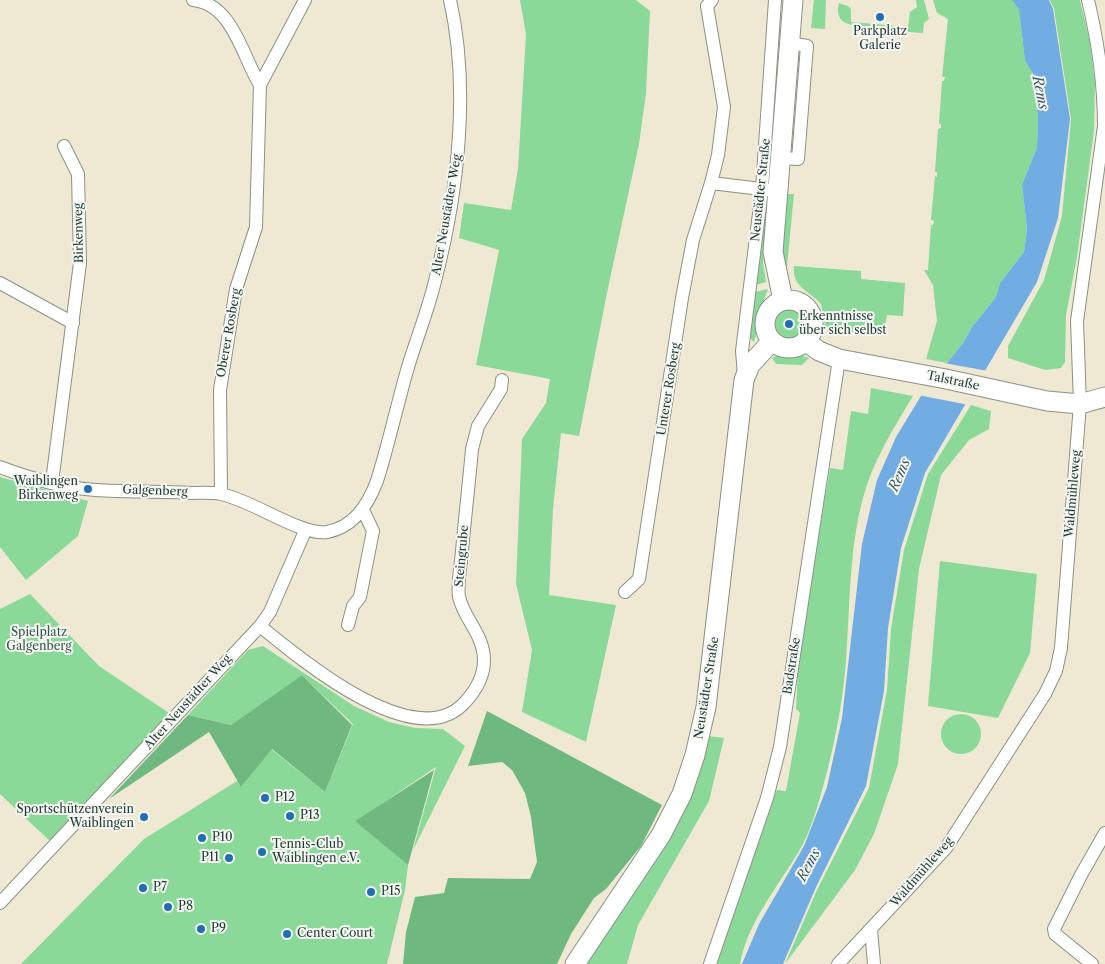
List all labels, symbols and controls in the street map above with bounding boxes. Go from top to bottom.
marker: Parkplatz Galerie [874,11,886,23]
place label: Parkplatz Galerie [853,25,907,53]
water label: Rems [1028,75,1052,111]
street label: Neustädter Straße [748,138,774,242]
street label: Alter Neustädter Weg [429,153,465,277]
street label: Birkenweg [71,203,87,263]
street label: Oberer Rosberg [214,287,244,379]
place label: Erkenntnisse über sich selbst [799,310,886,338]
marker: Erkenntnisse über sich selbst [783,318,795,330]
street label: Unterer Rosberg [655,342,683,436]
street label: Talstraße [925,368,981,394]
street label: Waldmühleweg [1062,450,1084,538]
water label: Rems [886,456,914,494]
place label: Waiblingen Birkenweg [13,475,78,503]
marker: Waiblingen Birkenweg [82,483,94,495]
street label: Galgenberg [122,483,188,499]
street label: Steingrube [452,524,472,588]
park label: Spielplatz Galgenberg [6,626,72,654]
street label: Neustädter Straße [692,636,722,740]
street label: Badstraße [780,636,804,696]
street label: Alter Neustädter Weg [142,652,234,752]
place label: P12 [275,791,295,805]
marker: P12 [259,792,271,804]
place label: Sportschützenverein Waiblingen [17,803,134,831]
place label: P13 [300,809,320,823]
marker: P13 [284,810,296,822]
marker: Sportschützenverein Waiblingen [138,811,150,823]
place label: P10 [212,831,233,845]
marker: P10 [196,832,208,844]
street label: Waldmühleweg [888,834,956,910]
place label: Tennis-Club Waiblingen e.V. [272,838,360,866]
marker: Tennis-Club Waiblingen e.V. [256,846,268,858]
water label: Rems [794,846,824,884]
place label: P11 [201,851,219,865]
marker: P11 [223,852,235,864]
place label: P7 [153,881,167,895]
marker: P7 [137,882,149,894]
place label: P15 [381,885,400,899]
marker: P15 [365,886,377,898]
place label: P8 [178,900,193,914]
marker: P8 [162,901,174,913]
place label: P9 [211,922,226,936]
marker: P9 [195,923,207,935]
place label: Center Court [297,927,373,941]
marker: Center Court [281,928,293,940]

